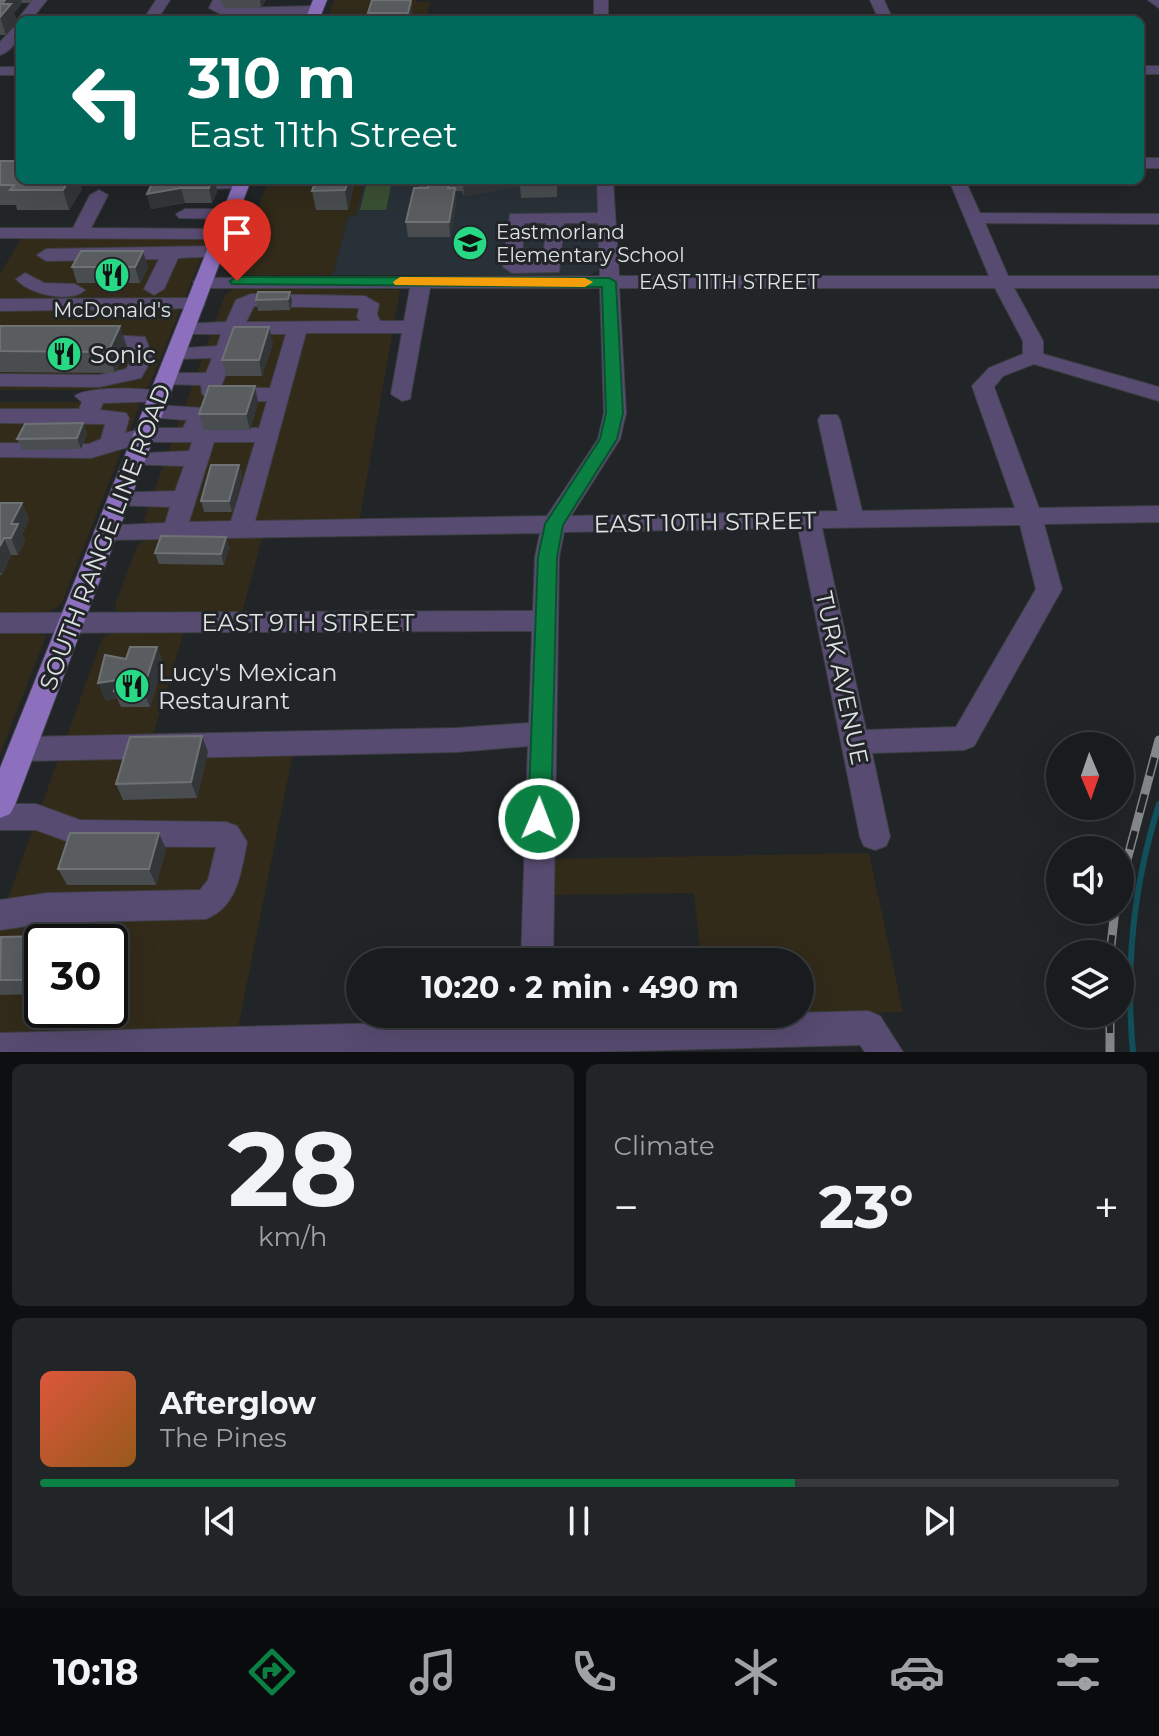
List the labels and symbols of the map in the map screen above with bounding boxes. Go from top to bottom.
pin [203,199,271,281]
place label: Eastmorland Elementary School [496,220,685,267]
school or university icon: Eastmorland Elementary School [451,224,489,262]
restaurant icon: McDonald's [93,256,131,294]
street label: EAST 11TH STREET [639,270,820,294]
place label: McDonald's [53,298,171,322]
restaurant icon: Sonic [45,335,83,373]
place label: Sonic [90,340,156,369]
street label: SOUTH RANGE LINE ROAD [33,380,177,694]
street label: EAST 10TH STREET [593,506,817,538]
street label: TURK AVENUE [809,589,875,767]
street label: EAST 9TH STREET [201,608,415,637]
place label: Lucy's Mexican Restaurant [158,658,338,715]
restaurant icon: Lucy's Mexican Restaurant [113,667,151,705]
north arrow [1046,732,1134,820]
position arrow [497,777,581,861]
speed limit sign: 30 [24,924,128,1028]

